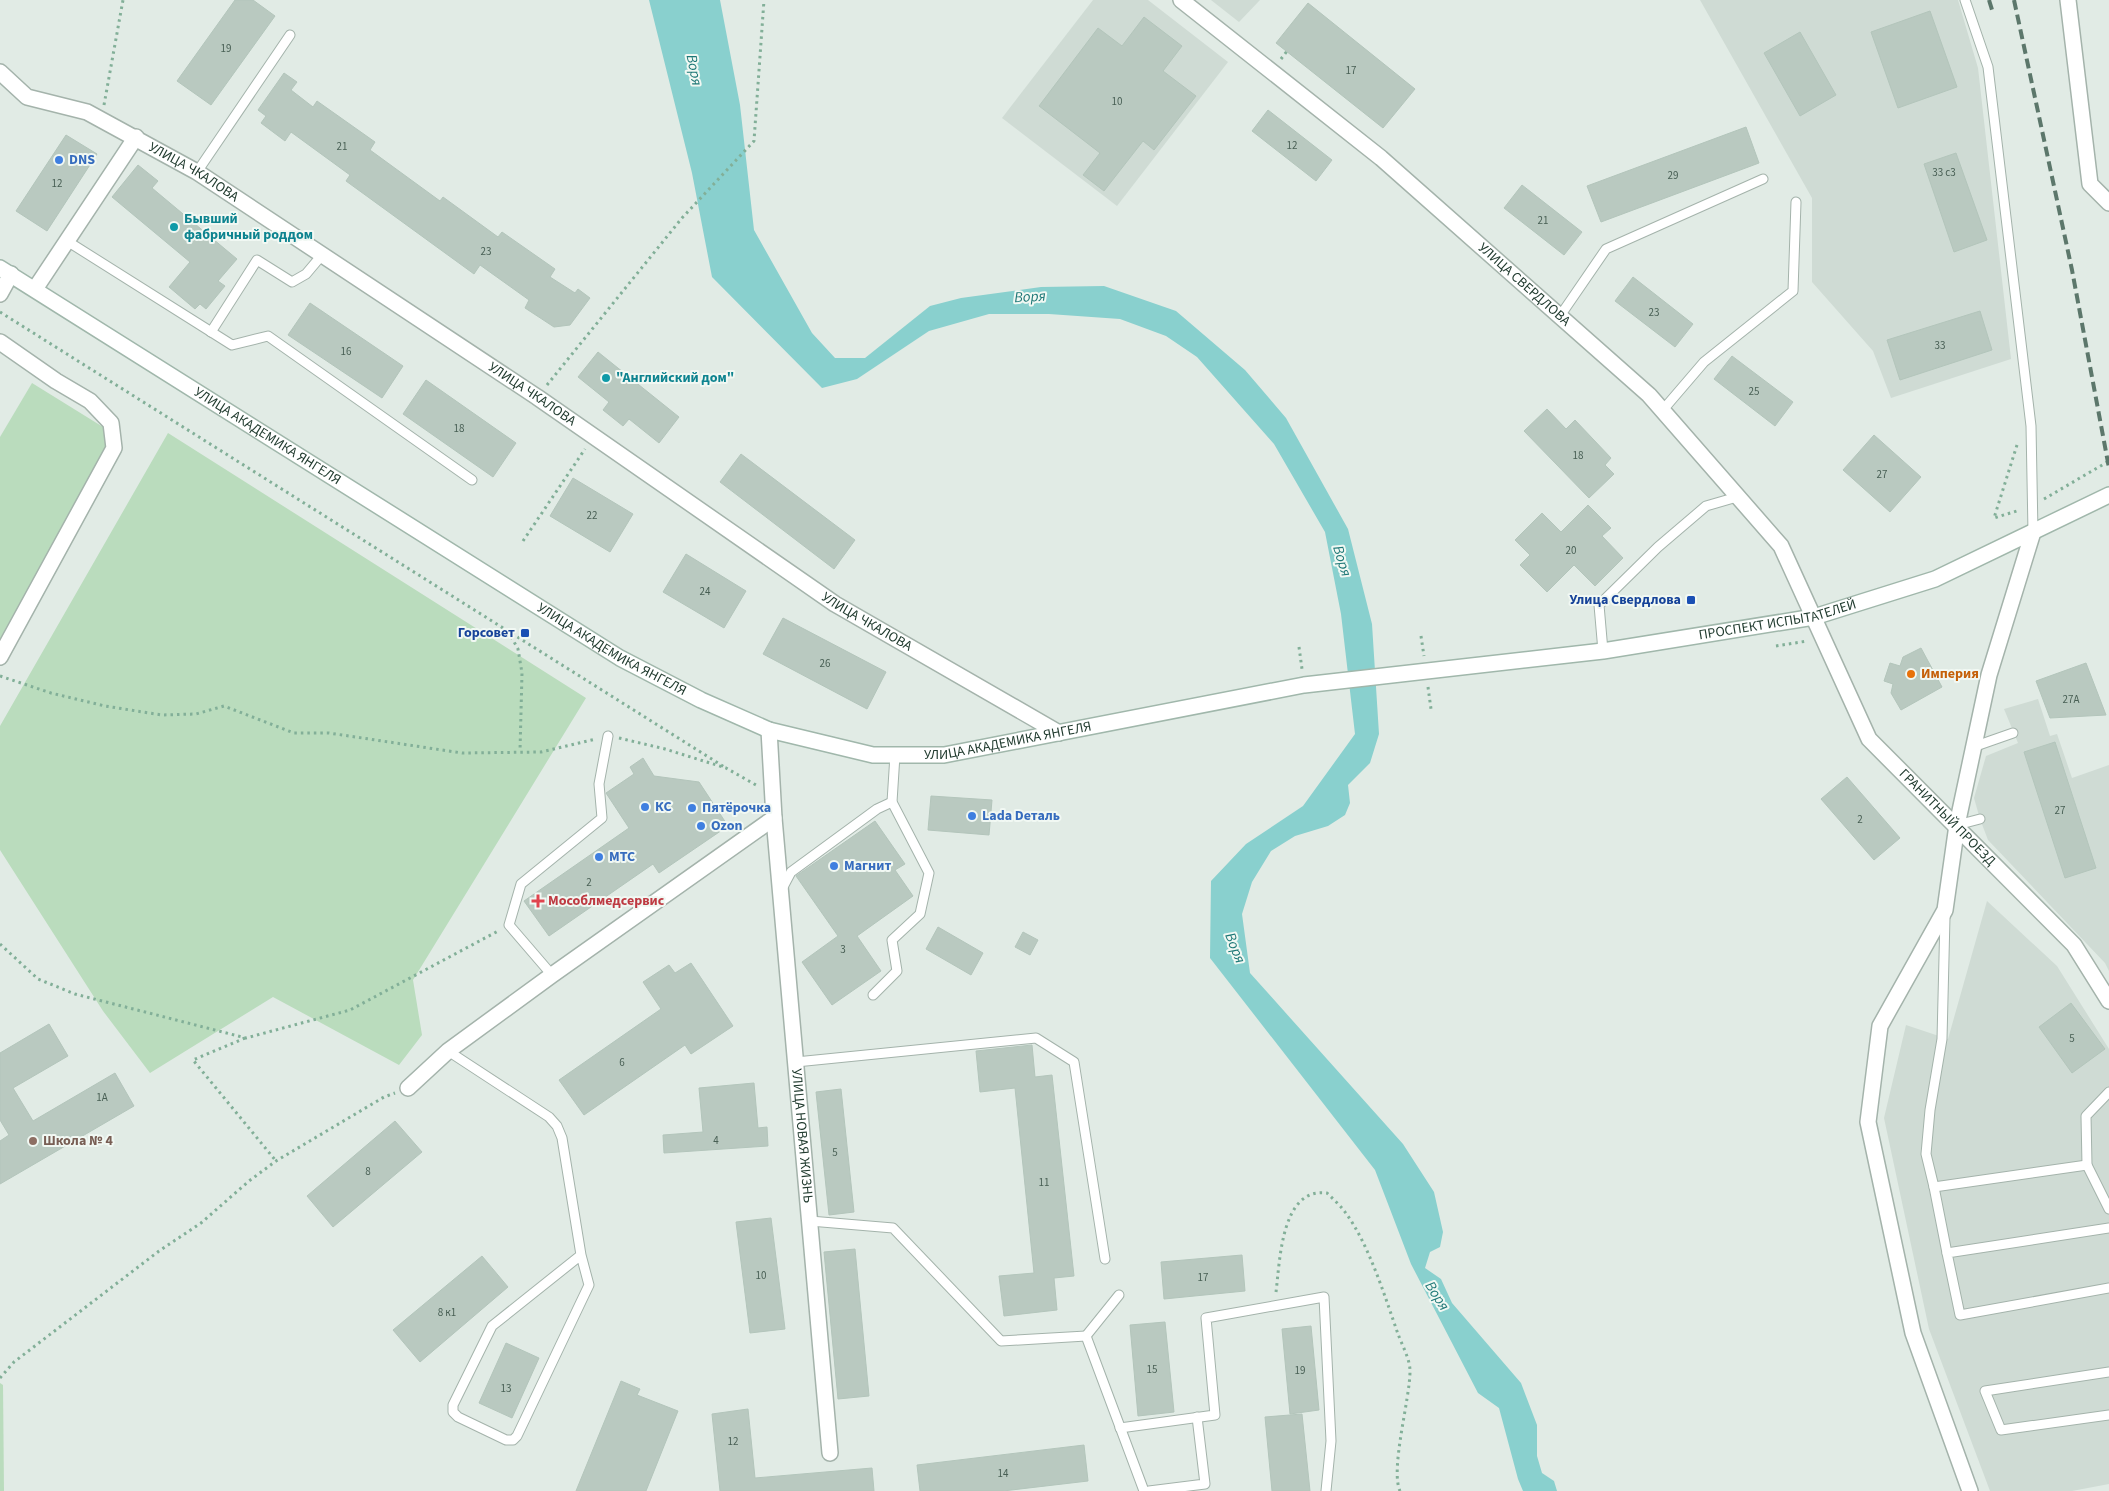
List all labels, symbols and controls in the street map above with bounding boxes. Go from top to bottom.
house number: 19 [221,41,231,56]
water label: Воря [681,53,707,87]
house number: 17 [1346,63,1356,78]
house number: 10 [1112,94,1122,109]
street label: УЛИЦА ЧКАЛОВА [145,137,243,207]
house number: 12 [1287,138,1297,153]
house number: 21 [337,139,347,154]
place label: DNS [69,150,95,170]
marker: DNS [53,154,65,166]
house number: 33 с3 [1932,165,1956,180]
house number: 29 [1668,168,1678,183]
house number: 12 [52,176,62,191]
place label: Бывший фабричный роддом [184,209,313,245]
house number: 21 [1538,213,1548,228]
marker: Бывший фабричный роддом [168,221,180,233]
street label: УЛИЦА СВЕРДЛОВА [1474,238,1575,331]
house number: 23 [481,244,491,259]
water label: Воря [1014,286,1046,308]
house number: 23 [1649,305,1659,320]
house number: 33 [1935,338,1945,353]
house number: 16 [341,344,352,359]
street label: УЛИЦА ЧКАЛОВА [484,357,580,431]
place label: "Английский дом" [616,368,734,388]
marker: "Английский дом" [600,372,612,384]
street label: УЛИЦА АКАДЕМИКА ЯНГЕЛЯ [190,383,345,490]
house number: 25 [1749,384,1759,399]
house number: 18 [454,421,465,436]
house number: 18 [1573,448,1584,463]
house number: 27 [1877,467,1887,482]
house number: 22 [587,508,597,523]
water label: Воря [1327,543,1357,579]
house number: 20 [1566,543,1576,558]
house number: 24 [700,584,711,599]
street label: УЛИЦА ЧКАЛОВА [817,588,916,657]
place label: Улица Свердлова [1570,590,1681,610]
marker: Улица Свердлова [1685,594,1697,606]
street label: ПРОСПЕКТ ИСПЫТАТЕЛЕЙ [1697,594,1859,645]
street label: УЛИЦА АКАДЕМИКА ЯНГЕЛЯ [533,598,690,701]
place label: Горсовет [458,623,515,643]
marker: Горсовет [519,627,531,639]
house number: 26 [820,656,831,671]
place label: Империя [1921,664,1979,684]
marker: Империя [1905,668,1917,680]
house number: 27А [2063,692,2079,707]
street label: УЛИЦА АКАДЕМИКА ЯНГЕЛЯ [924,717,1093,765]
street label: ГРАНИТНЫЙ ПРОЕЗД [1894,764,2000,871]
place label: КС [655,797,672,817]
place label: Пятёрочка [702,798,771,818]
marker: КС [639,801,651,813]
marker: Пятёрочка [686,802,698,814]
house number: 27 [2055,803,2065,818]
place label: Lada Dеталь [982,806,1060,826]
marker: Lada Dеталь [966,810,978,822]
house number: 2 [1857,812,1863,827]
place label: Ozon [711,816,742,836]
marker: Ozon [695,820,707,832]
place label: МТС [609,847,635,867]
marker: МТС [593,851,605,863]
place label: Магнит [844,856,891,876]
marker: Магнит [828,860,840,872]
house number: 2 [586,875,592,890]
place label: Мособлмедсервис [548,891,665,911]
marker: Мособлмедсервис [532,895,544,907]
water label: Воря [1219,929,1251,967]
house number: 3 [840,942,846,957]
house number: 5 [2069,1031,2075,1046]
house number: 6 [619,1055,625,1070]
street label: УЛИЦА НОВАЯ ЖИЗНЬ [786,1068,818,1204]
house number: 1А [96,1090,108,1105]
place label: Школа № 4 [43,1131,113,1151]
house number: 4 [713,1133,719,1148]
marker: Школа № 4 [27,1135,39,1147]
house number: 5 [832,1145,838,1160]
house number: 8 [365,1164,371,1179]
house number: 11 [1039,1175,1049,1190]
house number: 10 [756,1268,766,1283]
house number: 17 [1198,1270,1208,1285]
water label: Воря [1420,1277,1454,1315]
house number: 8 к1 [438,1305,456,1320]
house number: 15 [1147,1362,1157,1377]
house number: 19 [1295,1363,1305,1378]
house number: 13 [501,1381,511,1396]
house number: 12 [728,1434,738,1449]
house number: 14 [998,1466,1009,1481]

